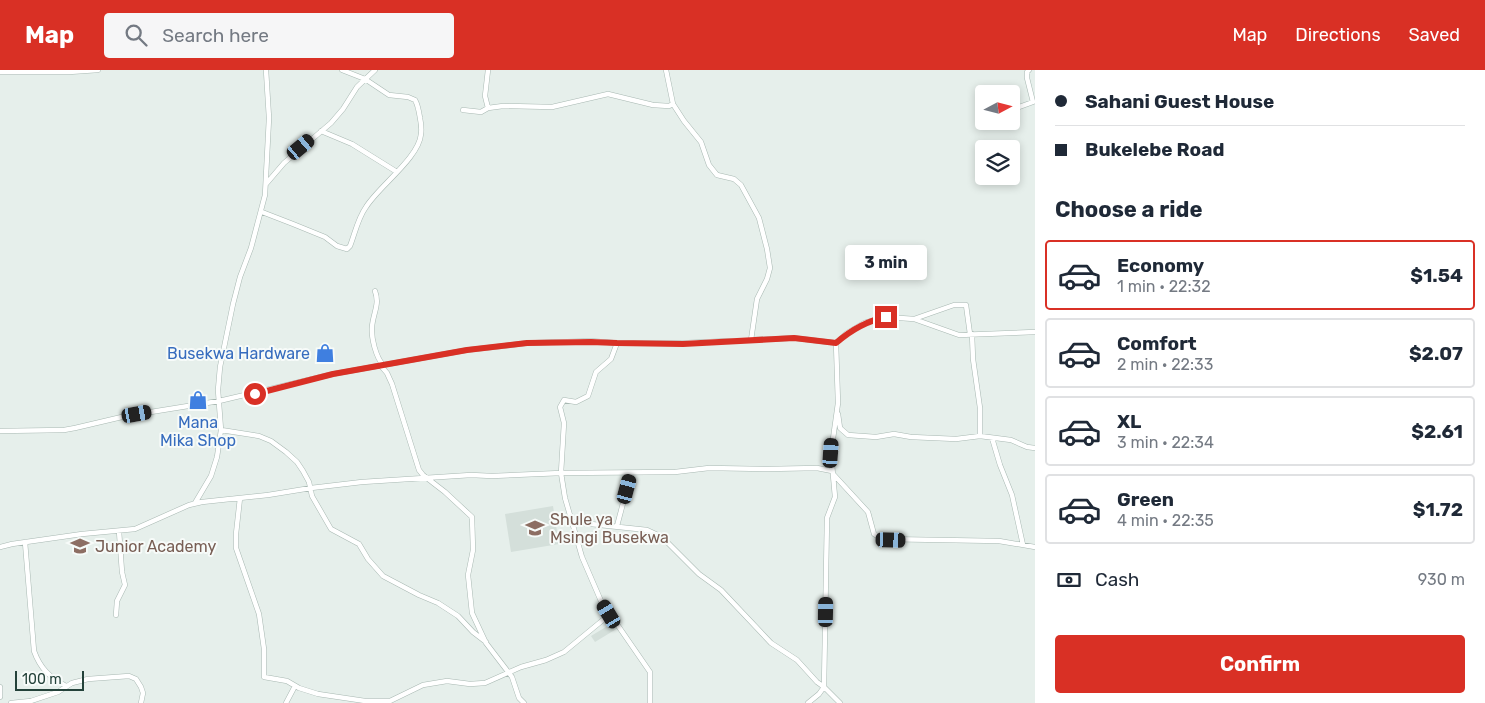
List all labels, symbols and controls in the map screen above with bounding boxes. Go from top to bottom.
search box [104,13,454,58]
text: Map [25,21,74,49]
icon: search [122,21,150,49]
text: Search here [162,24,269,47]
text: Map [1232,24,1267,46]
text: Directions [1295,24,1381,46]
text: Saved [1409,24,1460,46]
north arrow [975,85,1020,130]
map controls [975,85,1020,185]
text: Sahani Guest House [1085,90,1274,113]
car [284,132,317,162]
text: Bukelebe Road [1085,138,1224,161]
button: layers [975,140,1020,185]
text: Choose a ride [1055,196,1202,223]
callout: 3 min [845,244,927,280]
text: 3 min [864,253,908,272]
icon: car [1057,253,1102,298]
text: Economy [1117,254,1204,277]
text: $1.54 [1410,264,1463,287]
text: 1 min · 22:32 [1117,277,1211,296]
route end [875,306,897,328]
icon: car [1057,331,1102,376]
text: Comfort [1117,332,1197,355]
shop icon: Busekwa Hardware [314,342,336,364]
text: $2.07 [1409,342,1463,365]
place label: Busekwa Hardware [167,344,310,363]
text: 2 min · 22:33 [1117,355,1213,374]
route start [244,383,266,405]
shop icon: Mana Mika Shop [187,389,209,411]
car [120,404,153,424]
icon: car [1057,409,1102,454]
text: XL [1117,410,1141,433]
place label: Mana Mika Shop [160,413,236,450]
text: $2.61 [1411,420,1463,443]
text: 3 min · 22:34 [1117,433,1214,452]
car [822,438,839,468]
car [615,473,638,505]
icon: car [1057,487,1102,532]
text: Green [1117,488,1174,511]
text: $1.72 [1413,498,1463,521]
place label: Shule ya Msingi Busekwa [550,510,669,547]
text: 4 min · 22:35 [1117,511,1214,530]
school or university icon: Shule ya Msingi Busekwa [524,517,546,539]
car [875,532,906,548]
school or university icon: Junior Academy [69,535,91,557]
place label: Junior Academy [95,537,216,556]
icon: cash [1055,566,1083,594]
text: Cash [1095,568,1139,591]
text: 930 m [1418,570,1465,589]
car [594,597,623,631]
car [818,597,833,627]
button: Confirm [1055,635,1465,693]
scale bar [15,668,84,691]
text: 100 m [22,671,62,688]

